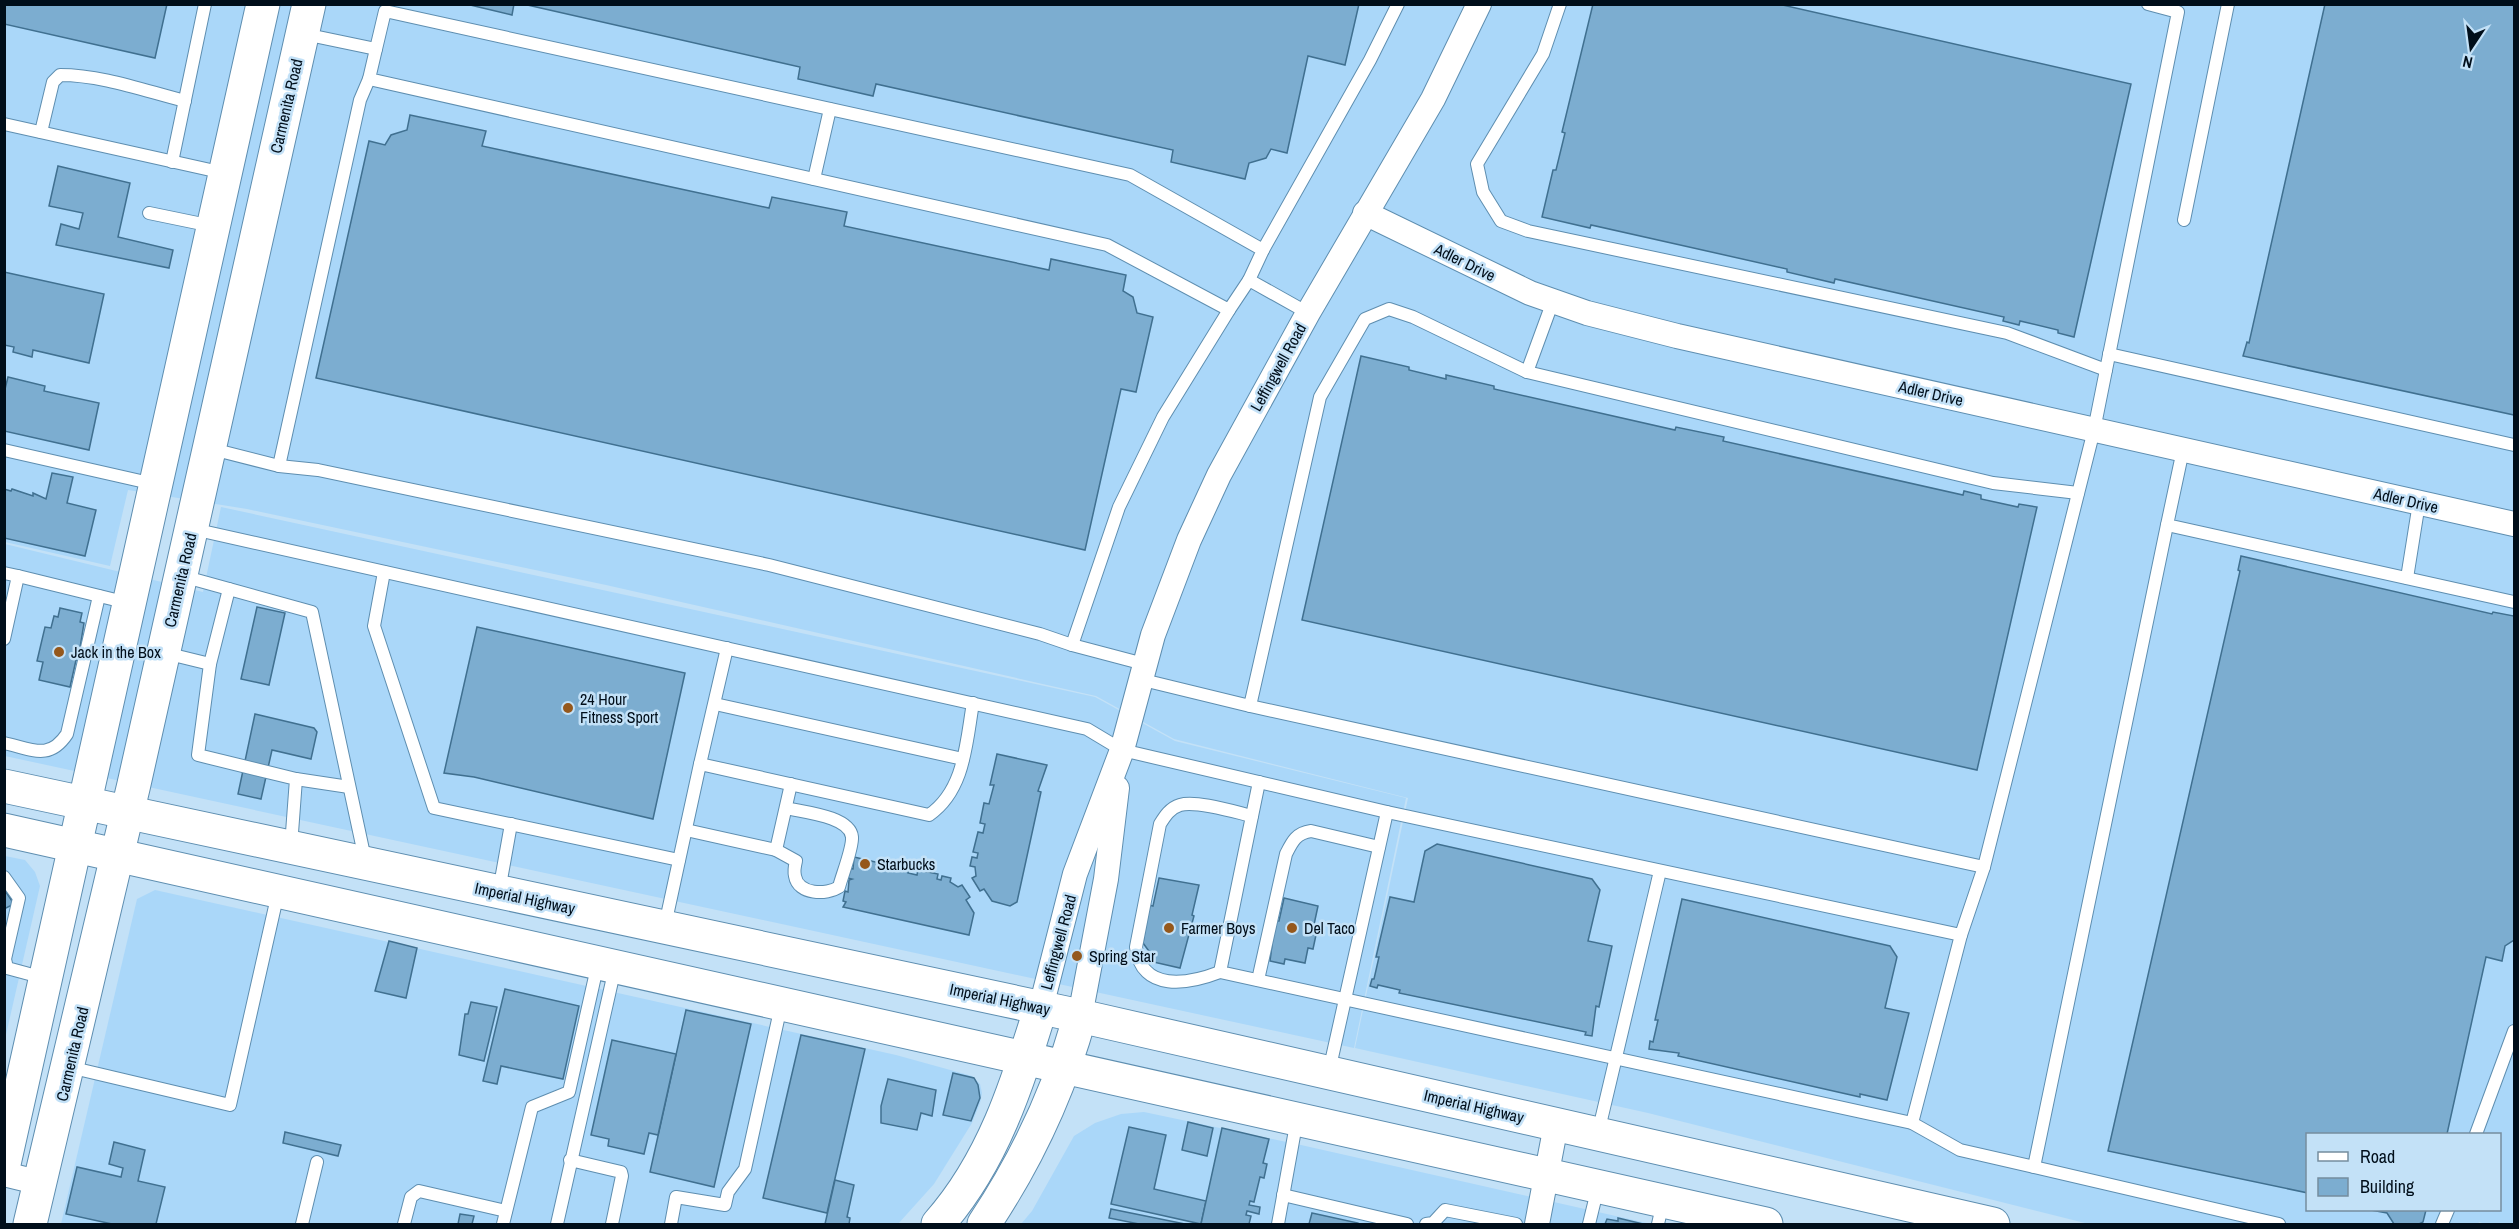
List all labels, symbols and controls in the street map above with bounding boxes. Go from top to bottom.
north arrow [2441,18,2501,78]
text: N [2461,51,2475,74]
street label: Carmenita Road [264,57,308,155]
street label: Adler Drive [1430,237,1499,286]
street label: Leffingwell Road [1245,319,1311,415]
street label: Adler Drive [1896,375,1965,411]
street label: Adler Drive [2371,482,2440,518]
street label: Carmenita Road [158,531,202,629]
place label: Jack in the Box [71,641,161,663]
marker: Jack in the Box [52,645,66,659]
place label: 24 Hour Fitness Sport [580,688,658,728]
marker: 24 Hour Fitness Sport [561,701,575,715]
place label: Starbucks [877,853,935,875]
marker: Starbucks [858,857,872,871]
street label: Imperial Highway [473,877,578,919]
street label: Leffingwell Road [1035,892,1081,992]
place label: Farmer Boys [1181,917,1255,939]
place label: Del Taco [1304,917,1355,939]
marker: Farmer Boys [1162,921,1176,935]
marker: Del Taco [1285,921,1299,935]
place label: Spring Star [1089,945,1156,967]
marker: Spring Star [1070,949,1084,963]
street label: Imperial Highway [948,978,1053,1020]
street label: Carmenita Road [50,1005,94,1103]
street label: Imperial Highway [1422,1084,1527,1128]
legend [2306,1133,2501,1211]
text: Road [2360,1144,2395,1169]
text: Building [2360,1174,2415,1199]

